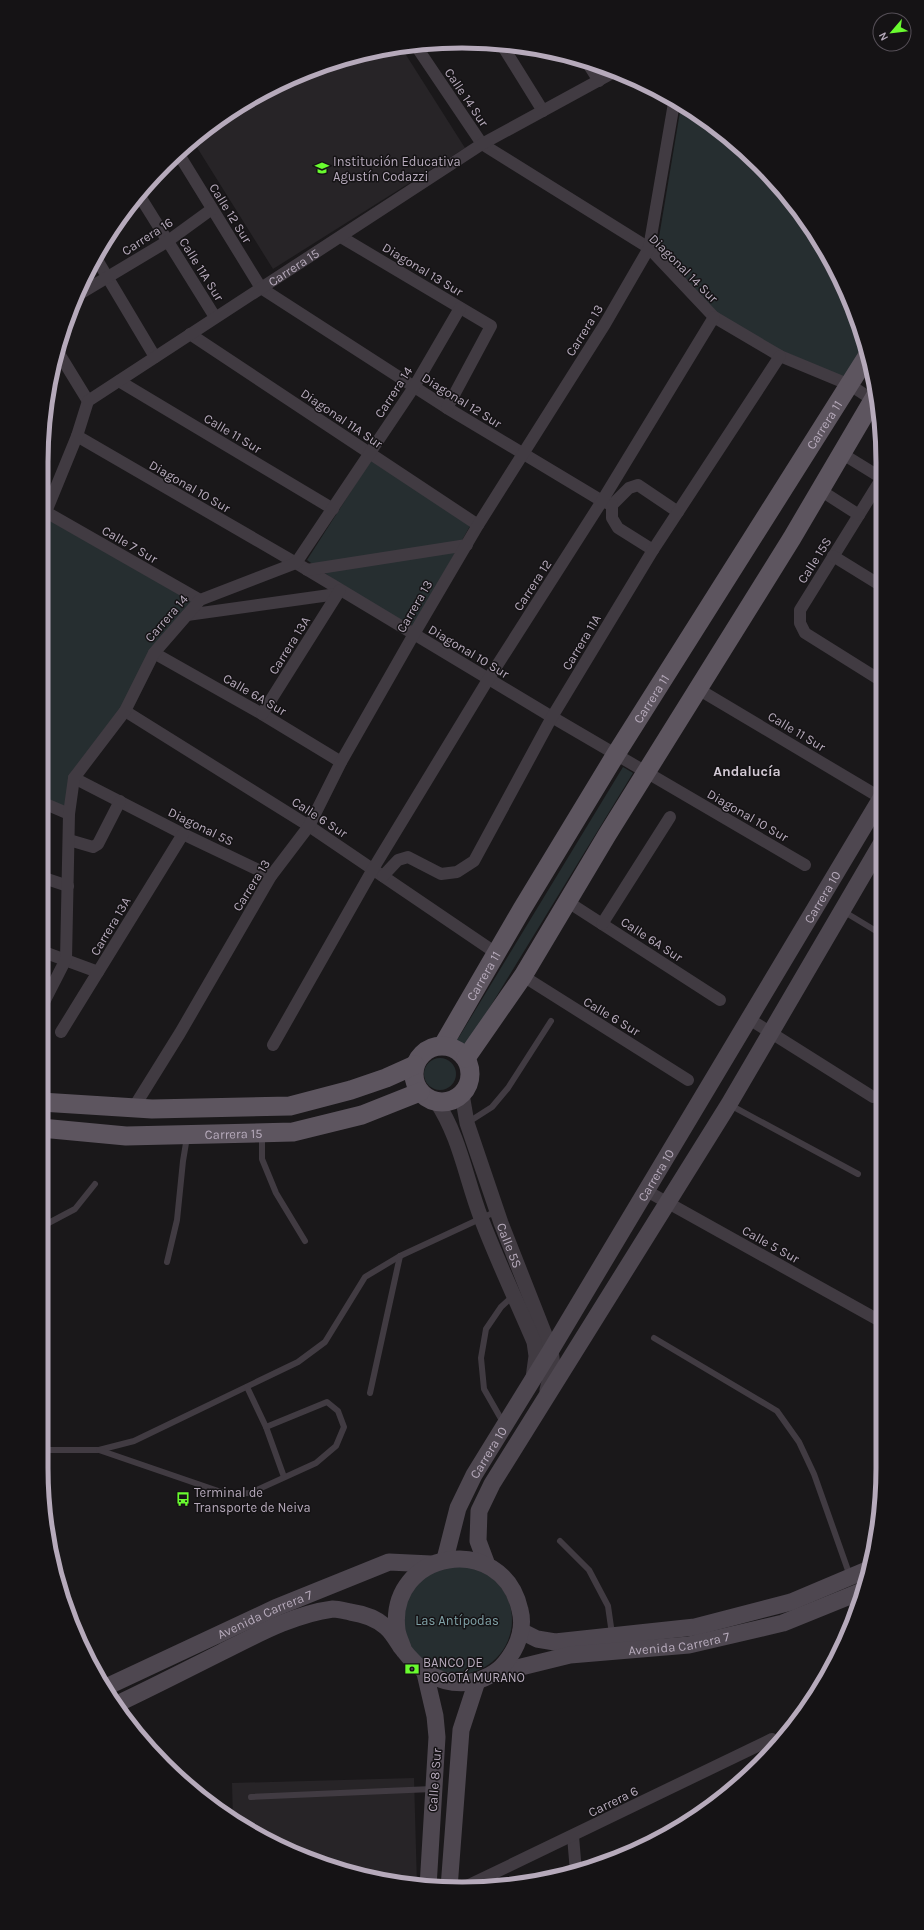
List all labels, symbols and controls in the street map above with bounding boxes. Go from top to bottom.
north arrow [872,12,912,52]
text: N [876,30,891,43]
street label: Calle 14 Sur [442,65,492,130]
place label: Institución Educativa Agustín Codazzi [333,154,461,184]
school or university icon: Institución Educativa Agustín Codazzi [314,160,330,176]
street label: Calle 12 Sur [206,181,255,246]
street label: Carrera 16 [119,214,176,258]
street label: Diagonal 14 Sur [646,231,721,306]
street label: Calle 11A Sur [176,235,227,304]
street label: Diagonal 13 Sur [380,239,466,300]
street label: Carrera 15 [265,245,322,290]
street label: Carrera 13 [563,302,606,359]
street label: Carrera 14 [371,364,415,421]
street label: Diagonal 12 Sur [419,370,505,431]
street label: Diagonal 11A Sur [298,386,386,451]
street label: Carrera 11 [803,398,845,452]
street label: Calle 11 Sur [201,410,264,457]
street label: Diagonal 10 Sur [146,457,233,516]
street label: Calle 7 Sur [99,522,161,567]
street label: Calle 15S [794,534,834,586]
street label: Carrera 12 [510,557,554,614]
street label: Carrera 13 [393,577,435,635]
street label: Carrera 14 [142,592,191,645]
street label: Carrera 11A [559,611,604,673]
street label: Carrera 13A [266,613,313,677]
street label: Diagonal 10 Sur [426,621,512,682]
street label: Calle 6A Sur [220,670,289,719]
street label: Carrera 11 [630,672,672,726]
street label: Calle 11 Sur [765,708,828,755]
district label: Andalucía [713,763,781,780]
street label: Diagonal 10 Sur [704,786,791,845]
street label: Calle 6 Sur [289,794,351,841]
street label: Diagonal 5S [166,804,236,849]
street label: Carrera 13 [230,857,273,914]
street label: Carrera 10 [801,868,844,926]
street label: Carrera 13A [87,894,134,958]
street label: Calle 6A Sur [618,914,686,965]
street label: Carrera 11 [463,949,504,1004]
street label: Calle 6 Sur [581,994,643,1039]
street label: Carrera 15 [205,1126,263,1142]
street label: Carrera 10 [635,1146,678,1204]
street label: Calle 5S [494,1221,525,1270]
street label: Calle 5 Sur [740,1223,802,1266]
street label: Carrera 10 [467,1424,510,1481]
place label: Terminal de Transporte de Neiva [194,1485,311,1515]
bus stop icon: Terminal de Transporte de Neiva [175,1491,191,1507]
street label: Avenida Carrera 7 [215,1587,315,1642]
park label: Las Antípodas [415,1613,499,1628]
street label: Avenida Carrera 7 [628,1629,731,1658]
place label: BANCO DE BOGOTÁ MURANO [423,1655,525,1685]
bank icon: BANCO DE BOGOTÁ MURANO [404,1661,420,1677]
street label: Calle 8 Sur [425,1747,444,1812]
street label: Carrera 6 [586,1783,641,1820]

